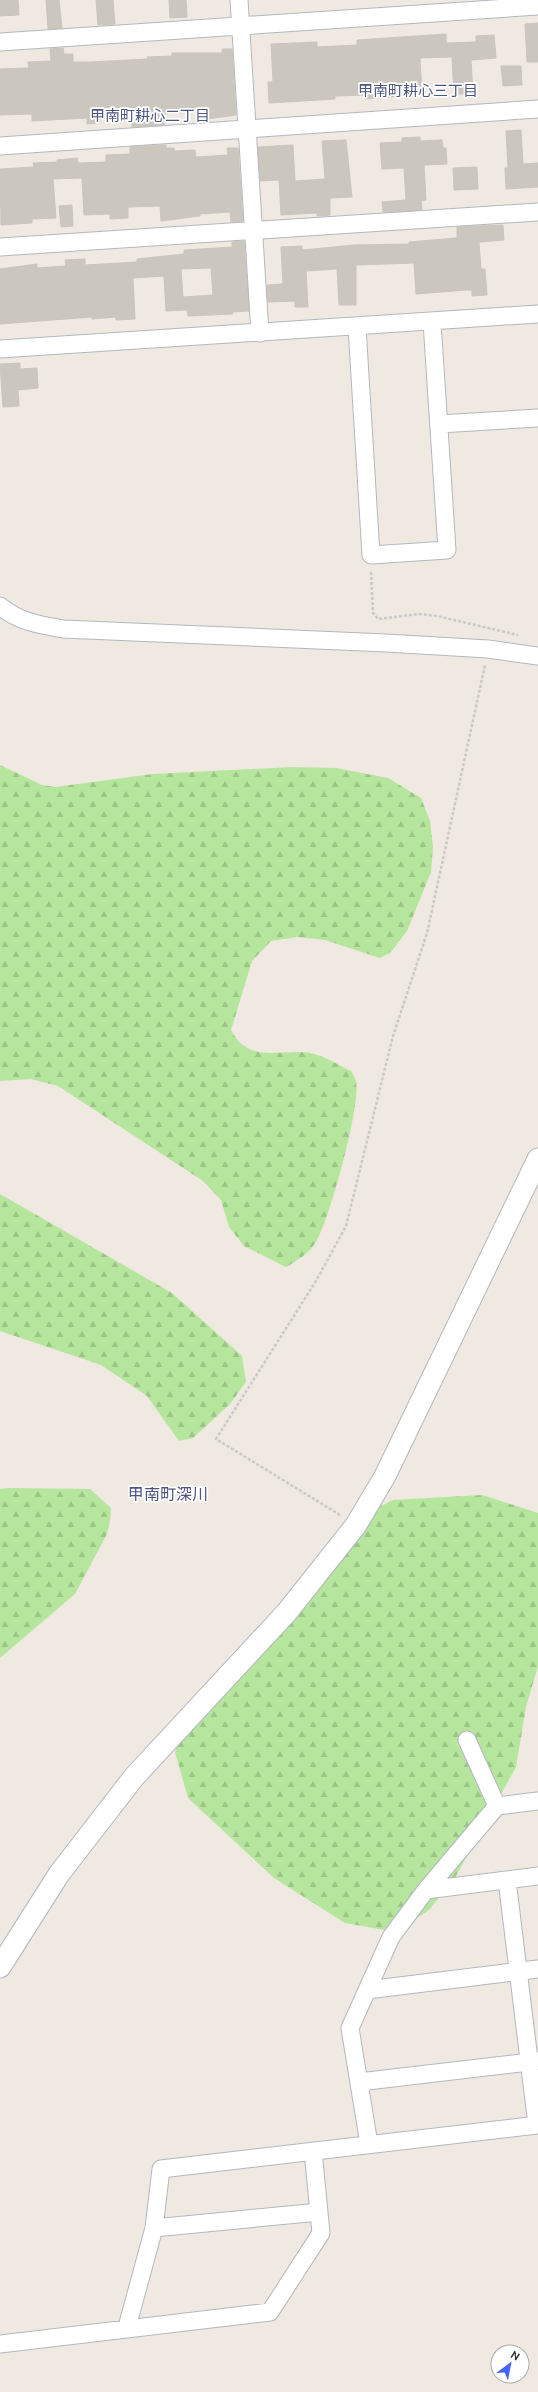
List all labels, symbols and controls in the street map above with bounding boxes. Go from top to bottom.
district label: 甲南町耕心三丁目 [358,82,478,99]
district label: 甲南町耕心二丁目 [90,107,210,124]
district label: 甲南町深川 [128,1485,208,1503]
north arrow [490,2344,530,2384]
text: N [509,2348,522,2363]

